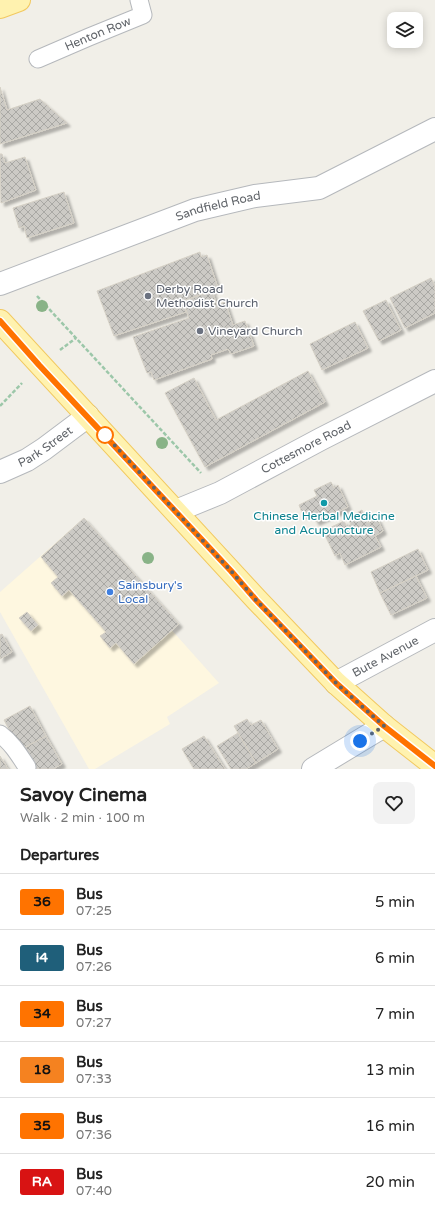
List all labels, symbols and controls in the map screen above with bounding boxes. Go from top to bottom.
map controls [387,12,423,48]
button: layers [387,12,423,48]
street label: Henton Row [63,13,133,54]
street label: Sandfield Road [174,188,261,224]
place label: Derby Road Methodist Church [156,282,258,310]
marker: Derby Road Methodist Church [143,291,153,301]
place label: Vineyard Church [208,324,303,338]
marker: Vineyard Church [195,326,205,336]
street label: Cottesmore Road [259,418,353,477]
street label: Park Street [16,423,76,470]
unlabelled marker [96,426,114,444]
marker: Chinese Herbal Medicine and Acupuncture [319,498,329,508]
place label: Chinese Herbal Medicine and Acupuncture [253,509,395,537]
place label: Sainsbury's Local [118,578,183,606]
marker: Sainsbury's Local [105,587,115,597]
street label: Bute Avenue [350,633,421,680]
your location [350,731,370,751]
button: heart [373,782,415,824]
text: Savoy Cinema [20,784,147,806]
text: Walk · 2 min · 100 m [20,810,145,826]
text: Departures [20,846,99,864]
text: Bus [76,885,103,903]
text: 36 [33,893,51,910]
text: 5 min [375,893,415,911]
text: 07:25 [76,903,112,919]
text: Bus [76,941,103,959]
text: i4 [36,949,48,966]
text: 6 min [375,949,415,967]
text: 07:26 [76,959,112,975]
text: Bus [76,997,103,1015]
text: 34 [33,1005,51,1022]
text: 7 min [375,1005,415,1023]
text: 07:27 [76,1015,112,1031]
text: Bus [76,1053,103,1071]
text: 18 [33,1061,51,1078]
text: 13 min [366,1061,415,1079]
text: 07:33 [76,1071,112,1087]
text: Bus [76,1109,103,1127]
text: 35 [33,1117,51,1134]
text: 16 min [366,1117,415,1135]
text: 07:36 [76,1127,112,1143]
text: Bus [76,1165,103,1183]
text: RA [32,1173,52,1190]
text: 20 min [366,1173,415,1191]
text: 07:40 [76,1183,112,1199]

